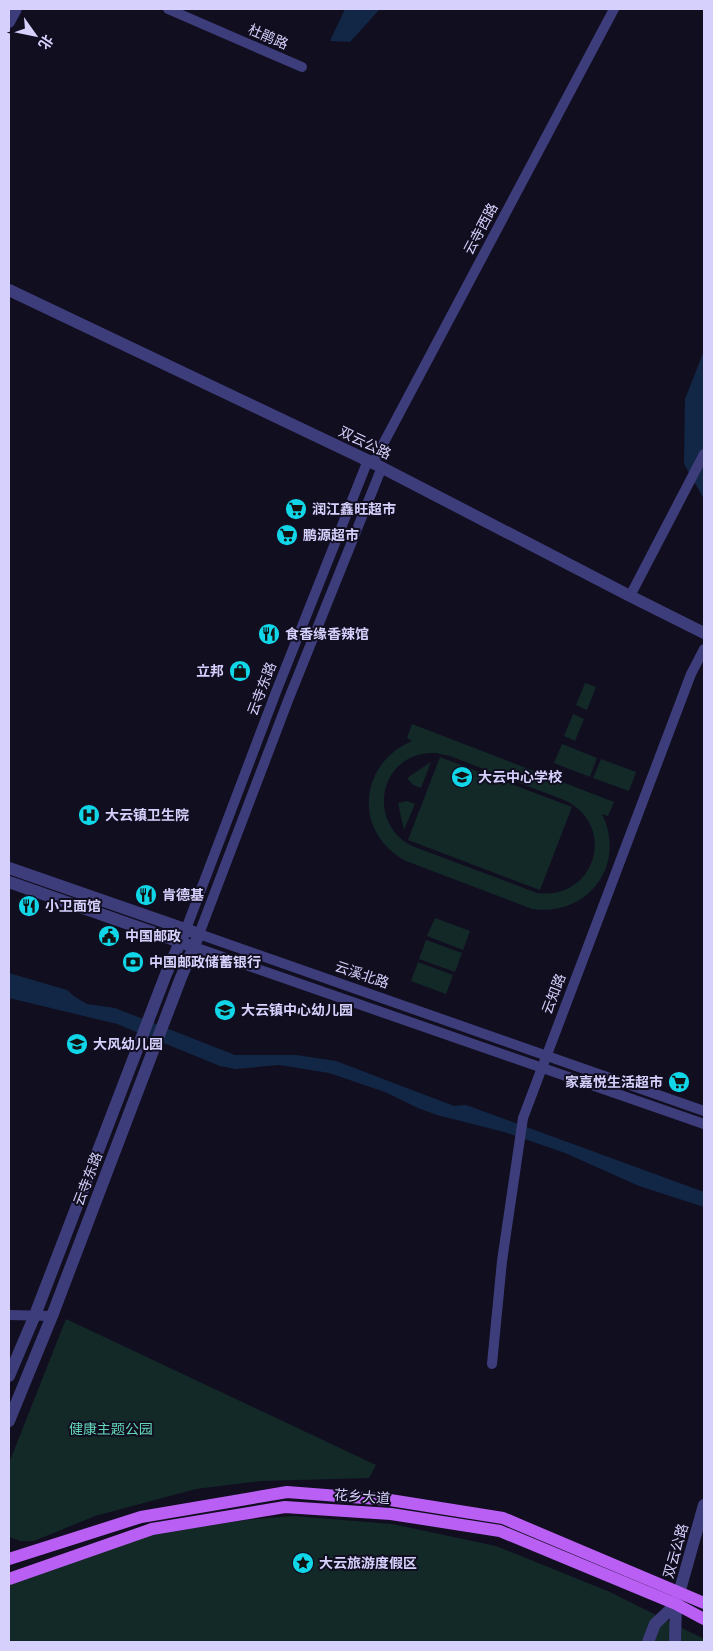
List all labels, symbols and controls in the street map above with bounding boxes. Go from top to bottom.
north arrow [10,10,60,60]
street label: 杜鹃路 [245,21,291,53]
text: 北 [35,31,56,52]
street label: 云寺西路 [460,200,502,258]
street label: 双云公路 [336,423,394,463]
supermarket icon: 润江鑫旺超市 [284,497,308,521]
place label: 润江鑫旺超市 [312,501,396,518]
supermarket icon: 鹏源超市 [275,523,299,547]
place label: 鹏源超市 [303,527,359,544]
restaurant icon: 食香缘香辣馆 [257,622,281,646]
place label: 食香缘香辣馆 [285,626,369,643]
shop icon: 立邦 [228,659,252,683]
street label: 云寺东路 [244,660,280,718]
place label: 立邦 [196,663,224,680]
school or university icon: 大云中心学校 [450,765,474,789]
place label: 大云中心学校 [478,769,562,786]
hospital icon: 大云镇卫生院 [77,803,101,827]
place label: 大云镇卫生院 [105,807,189,824]
restaurant icon: 肯德基 [134,883,158,907]
place label: 肯德基 [162,887,204,904]
restaurant icon: 小卫面馆 [17,894,41,918]
place label: 小卫面馆 [45,898,101,915]
public building icon: 中国邮政 [97,924,121,948]
place label: 中国邮政 [125,928,181,945]
bank icon: 中国邮政储蓄银行 [121,950,145,974]
place label: 中国邮政储蓄银行 [149,954,261,971]
street label: 云溪北路 [333,958,391,992]
street label: 云知路 [539,971,569,1017]
school or university icon: 大云镇中心幼儿园 [213,998,237,1022]
place label: 大云镇中心幼儿园 [241,1002,353,1019]
school or university icon: 大风幼儿园 [65,1032,89,1056]
place label: 大风幼儿园 [93,1036,163,1053]
supermarket icon: 家嘉悦生活超市 [667,1070,691,1094]
place label: 家嘉悦生活超市 [565,1074,663,1091]
street label: 云寺东路 [70,1150,106,1208]
park label: 健康主题公园 [69,1421,153,1438]
street label: 花乡大道 [333,1487,391,1507]
street label: 双云公路 [660,1522,692,1580]
place icon: 大云旅游度假区 [291,1551,315,1575]
place label: 大云旅游度假区 [319,1555,417,1572]

